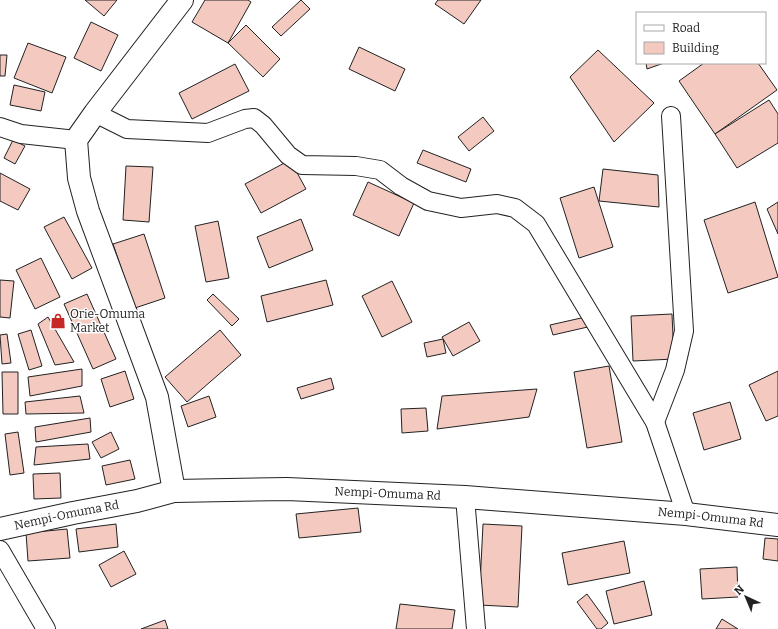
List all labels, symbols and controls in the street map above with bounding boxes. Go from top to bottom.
legend [636,12,766,64]
text: Road [672,21,700,35]
text: Building [672,41,719,55]
place label: Orie-Omuma Market [70,307,146,335]
shop icon: Orie-Omuma Market [49,312,67,330]
street label: Nempi-Omuma Rd [334,484,441,503]
street label: Nempi-Omuma Rd [13,498,120,533]
street label: Nempi-Omuma Rd [657,505,764,530]
north arrow [726,577,766,617]
text: N [732,582,747,598]

